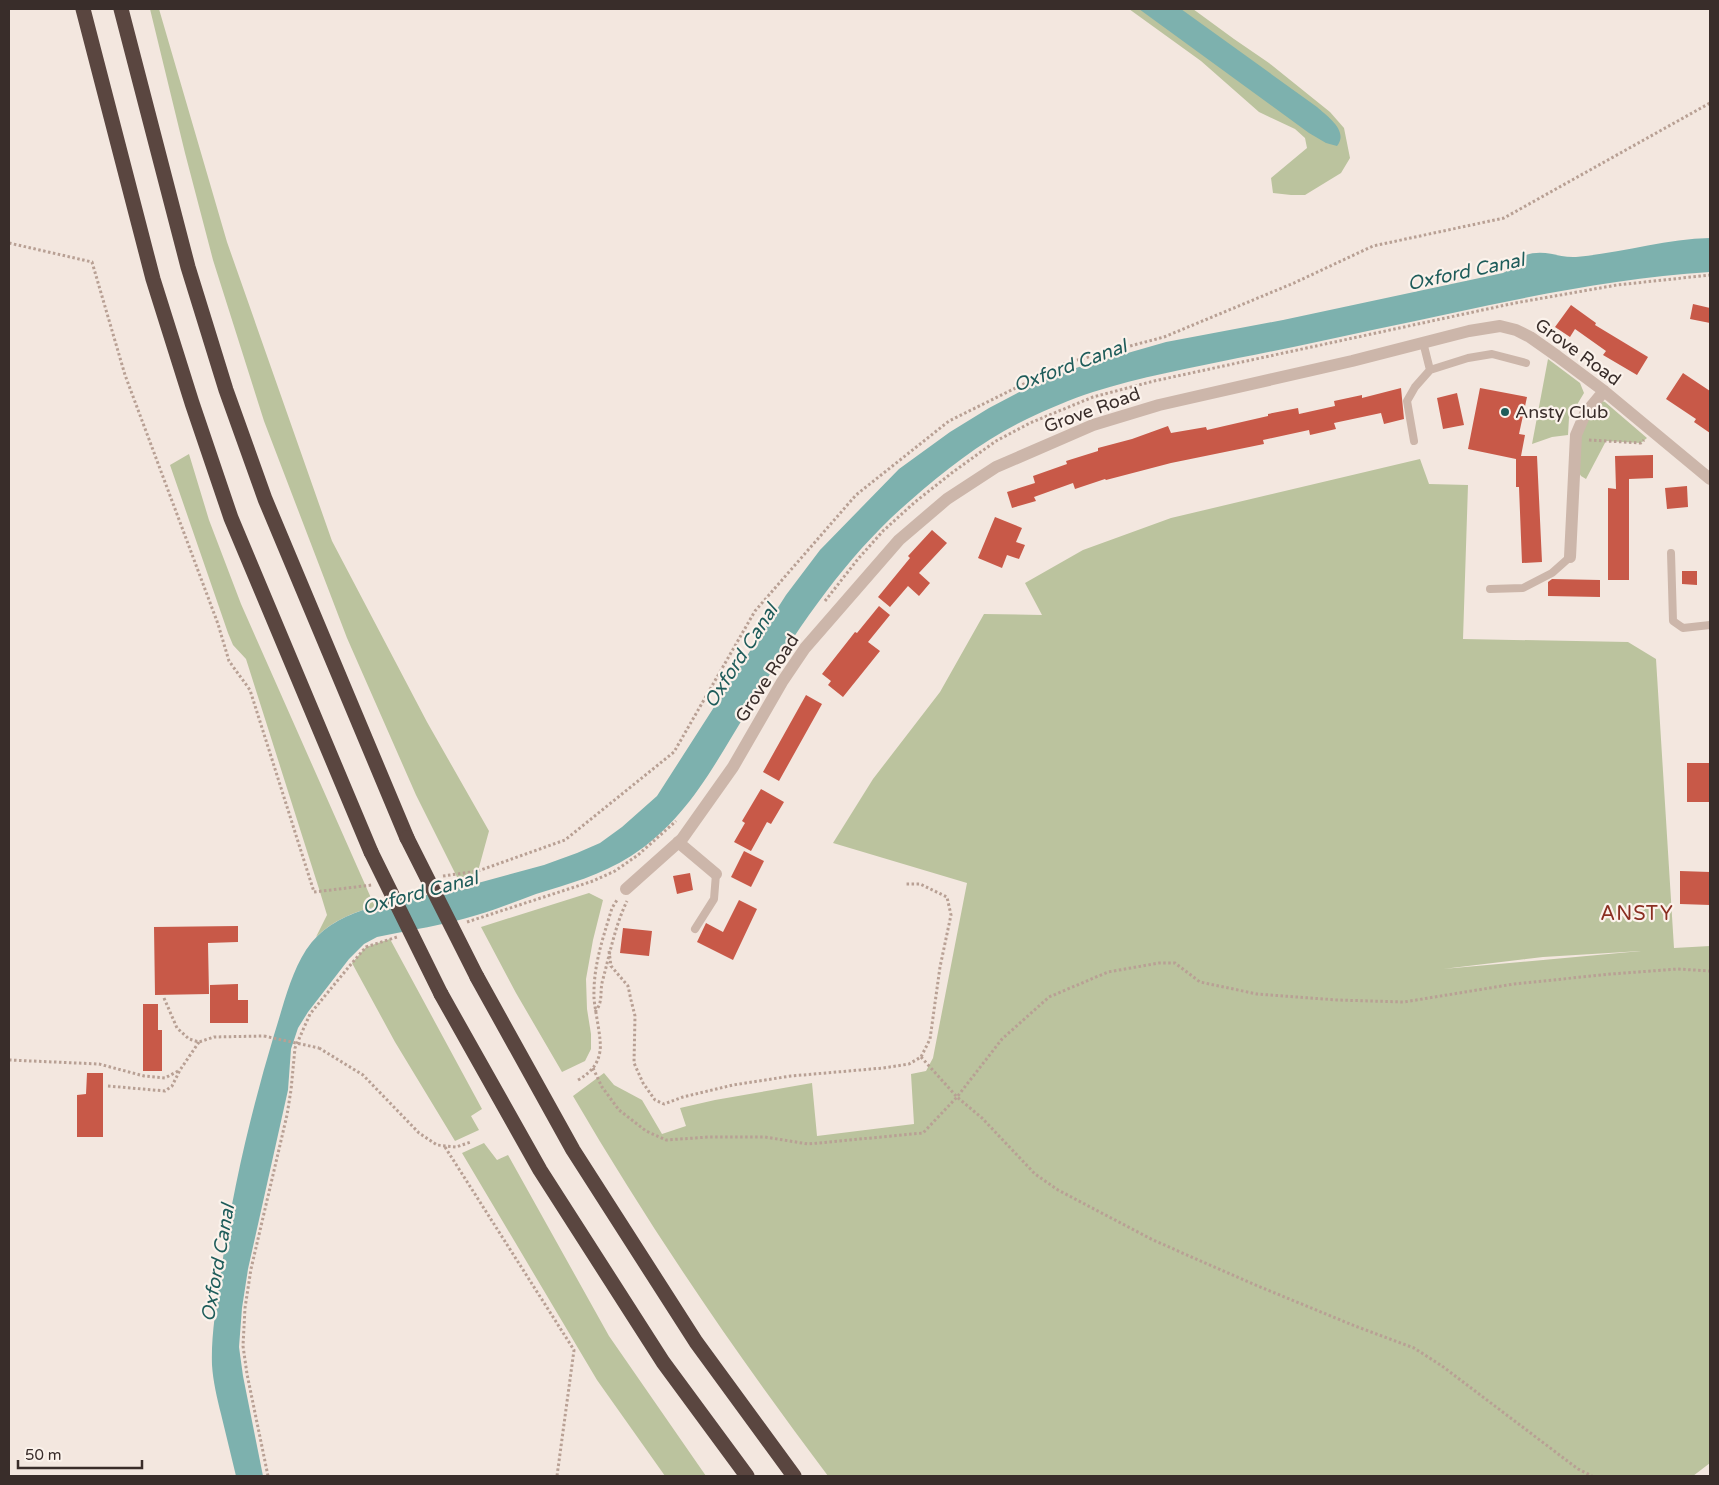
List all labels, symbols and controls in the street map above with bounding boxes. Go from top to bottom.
water label: Oxford Canal [1406,248,1529,295]
street label: Grove Road [1531,314,1625,390]
water label: Oxford Canal [1010,335,1132,397]
street label: Grove Road [1041,382,1143,438]
place label: Ansty Club [1515,401,1608,423]
marker: Ansty Club [1499,406,1511,418]
water label: Oxford Canal [699,598,784,712]
street label: Grove Road [730,630,804,726]
water label: Oxford Canal [360,866,482,919]
district label: ANSTY [1600,902,1674,926]
water label: Oxford Canal [197,1200,240,1323]
scale bar [18,1438,141,1470]
text: 50 m [25,1446,62,1464]

